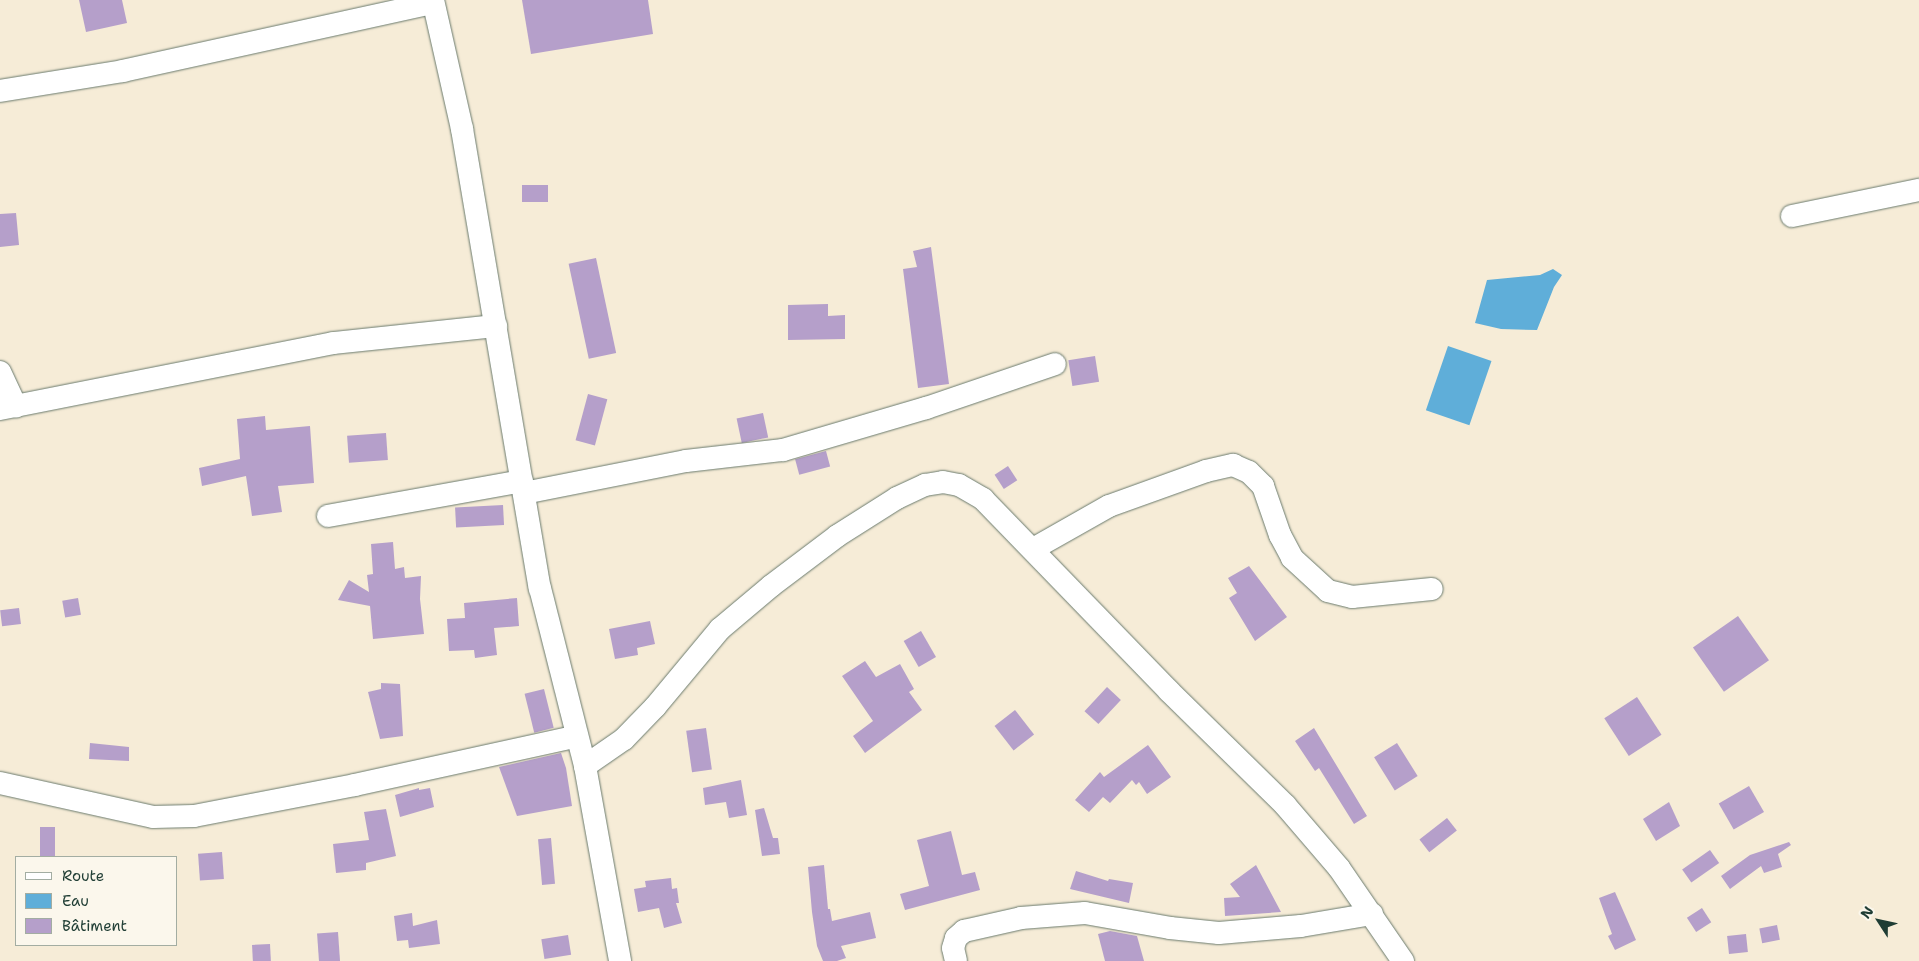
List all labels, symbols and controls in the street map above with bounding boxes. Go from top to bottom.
legend [15,856,178,946]
text: Route [62,866,104,886]
text: Eau [62,891,89,911]
north arrow [1854,896,1904,946]
text: N [1856,903,1877,922]
text: Bâtiment [62,916,127,936]

